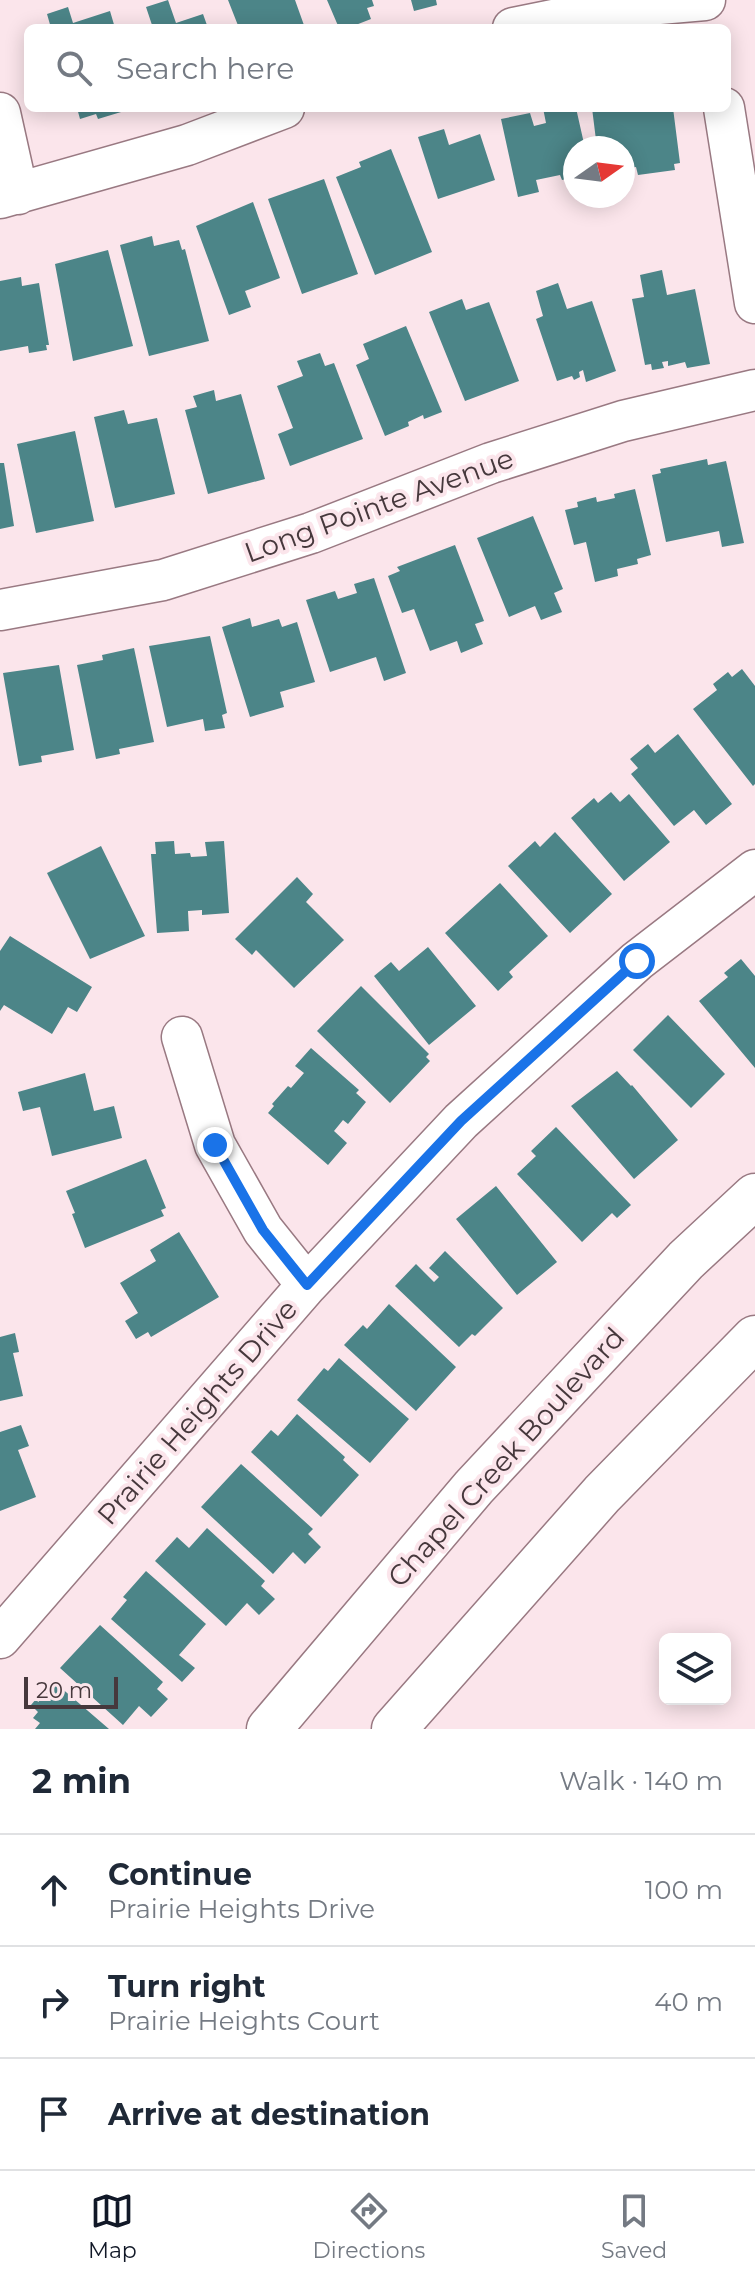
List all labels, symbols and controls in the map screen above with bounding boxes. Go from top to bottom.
search box [24,24,731,112]
icon: search [52,46,96,90]
text: Search here [116,50,294,87]
north arrow [563,136,635,208]
street label: Long Pointe Avenue [240,440,518,570]
route start [619,943,655,979]
route end [197,1127,233,1163]
street label: Prairie Heights Drive [90,1292,304,1532]
street label: Chapel Creek Boulevard [380,1320,632,1594]
map controls [659,1633,731,1705]
button: layers [659,1633,731,1705]
scale bar [24,1673,118,1709]
text: 20 m [36,1677,92,1704]
text: 2 min [32,1760,131,1802]
text: Walk · 140 m [559,1765,723,1797]
text: Continue [108,1856,252,1893]
icon: ahead [32,1868,76,1912]
text: 100 m [645,1874,723,1906]
text: Prairie Heights Drive [108,1893,375,1925]
text: Turn right [108,1968,265,2005]
icon: right [32,1980,76,2024]
text: 40 m [654,1986,723,2018]
text: Prairie Heights Court [108,2005,380,2037]
icon: arrive [32,2092,76,2136]
text: Arrive at destination [108,2096,430,2133]
tab: Map [88,2189,137,2264]
tab: Directions [313,2189,425,2264]
tab: Saved [601,2189,667,2264]

